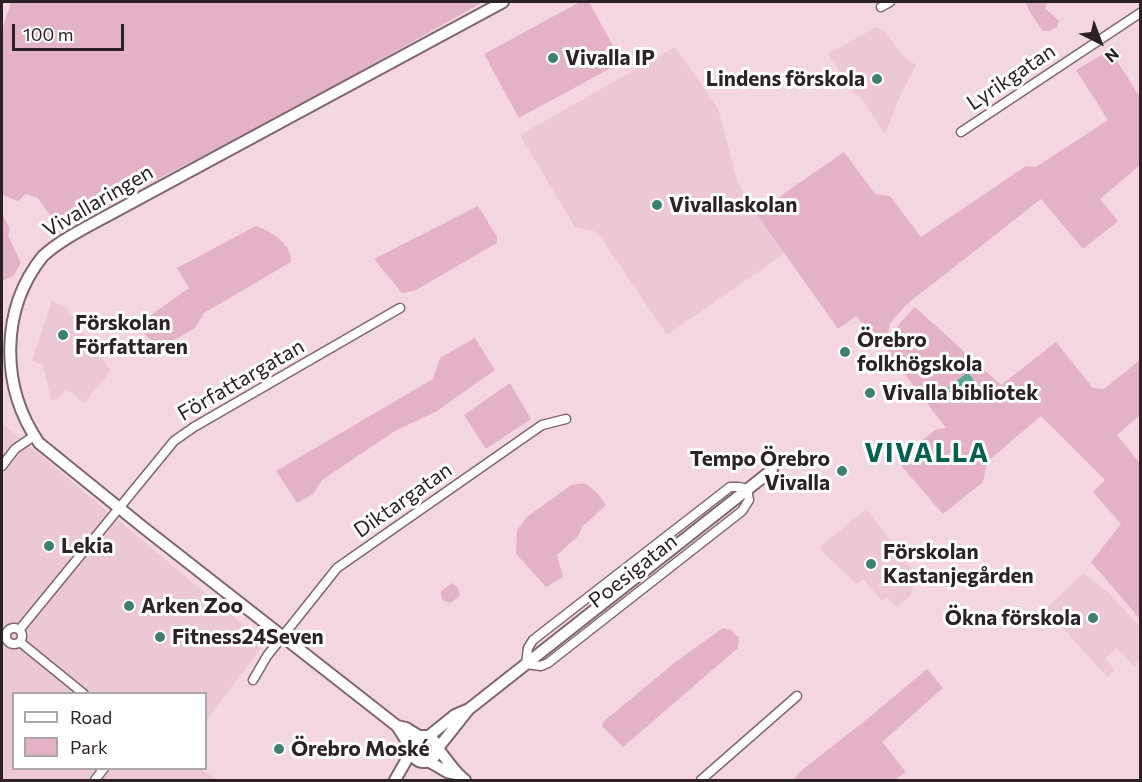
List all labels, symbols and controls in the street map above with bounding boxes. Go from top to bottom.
scale bar [15,12,128,50]
north arrow [1070,12,1130,72]
text: 100 m [23,23,73,45]
street label: Lyrikgatan [962,38,1060,116]
place label: Vivalla IP [565,45,655,71]
text: N [1102,45,1123,67]
marker: Vivalla IP [546,51,560,65]
place label: Lindens förskola [706,66,865,92]
marker: Lindens förskola [870,72,884,86]
street label: Vivallaringen [38,159,158,243]
place label: Vivallaskolan [669,192,797,218]
marker: Vivallaskolan [650,198,664,212]
place label: Förskolan Författaren [75,310,188,360]
place label: Örebro folkhögskola [857,327,982,377]
marker: Förskolan Författaren [56,328,70,342]
street label: Författargatan [173,334,309,426]
marker: Örebro folkhögskola [838,345,852,359]
place label: Vivalla bibliotek [882,380,1038,406]
marker: Vivalla bibliotek [863,386,877,400]
district label: VIVALLA [864,437,990,469]
place label: Tempo Örebro Vivalla [690,446,830,496]
street label: Diktargatan [349,457,457,543]
marker: Tempo Örebro Vivalla [835,464,849,478]
street label: Poesigatan [584,529,682,613]
place label: Lekia [61,533,113,559]
marker: Lekia [42,539,56,553]
place label: Förskolan Kastanjegården [883,539,1034,589]
marker: Förskolan Kastanjegården [864,557,878,571]
place label: Arken Zoo [141,593,243,619]
marker: Arken Zoo [122,599,136,613]
place label: Ökna förskola [945,605,1081,631]
marker: Ökna förskola [1086,611,1100,625]
place label: Fitness24Seven [172,624,324,650]
marker: Fitness24Seven [153,630,167,644]
legend [12,692,207,770]
text: Road [70,706,112,728]
text: Park [70,736,108,758]
place label: Örebro Moské [291,736,430,762]
marker: Örebro Moské [272,742,286,756]

